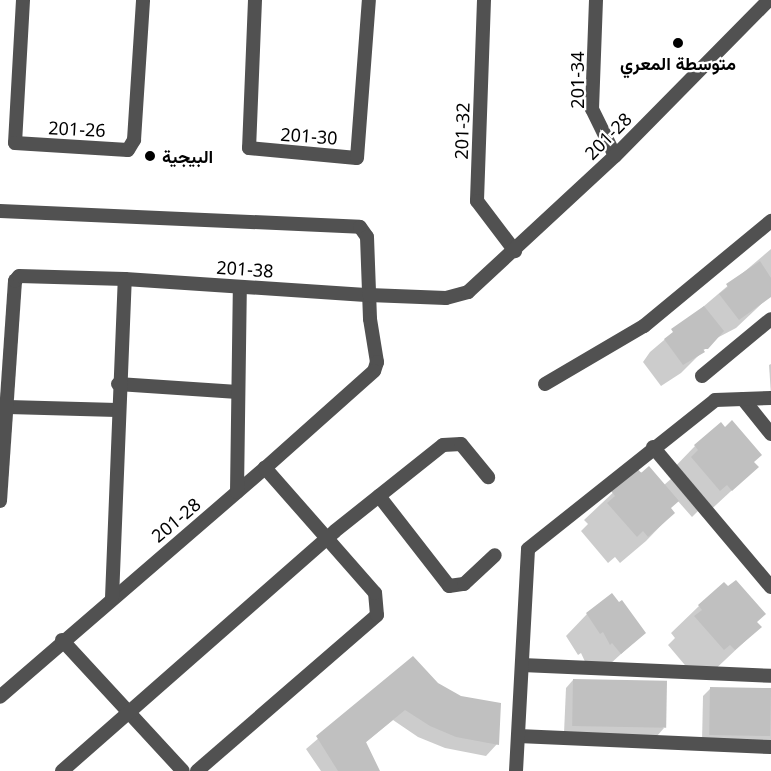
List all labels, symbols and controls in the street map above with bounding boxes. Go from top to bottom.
marker: متوسطة المعري [671,36,685,50]
street label: 201-34 [566,51,588,109]
place label: متوسطة المعري [620,52,736,74]
street label: 201-32 [450,102,474,160]
street label: 201-28 [580,108,636,164]
street label: 201-26 [48,117,106,141]
street label: 201-30 [280,123,338,149]
place label: البيجية [162,145,213,167]
marker: البيجية [143,149,157,163]
street label: 201-38 [216,256,274,282]
street label: 201-28 [147,493,205,547]

